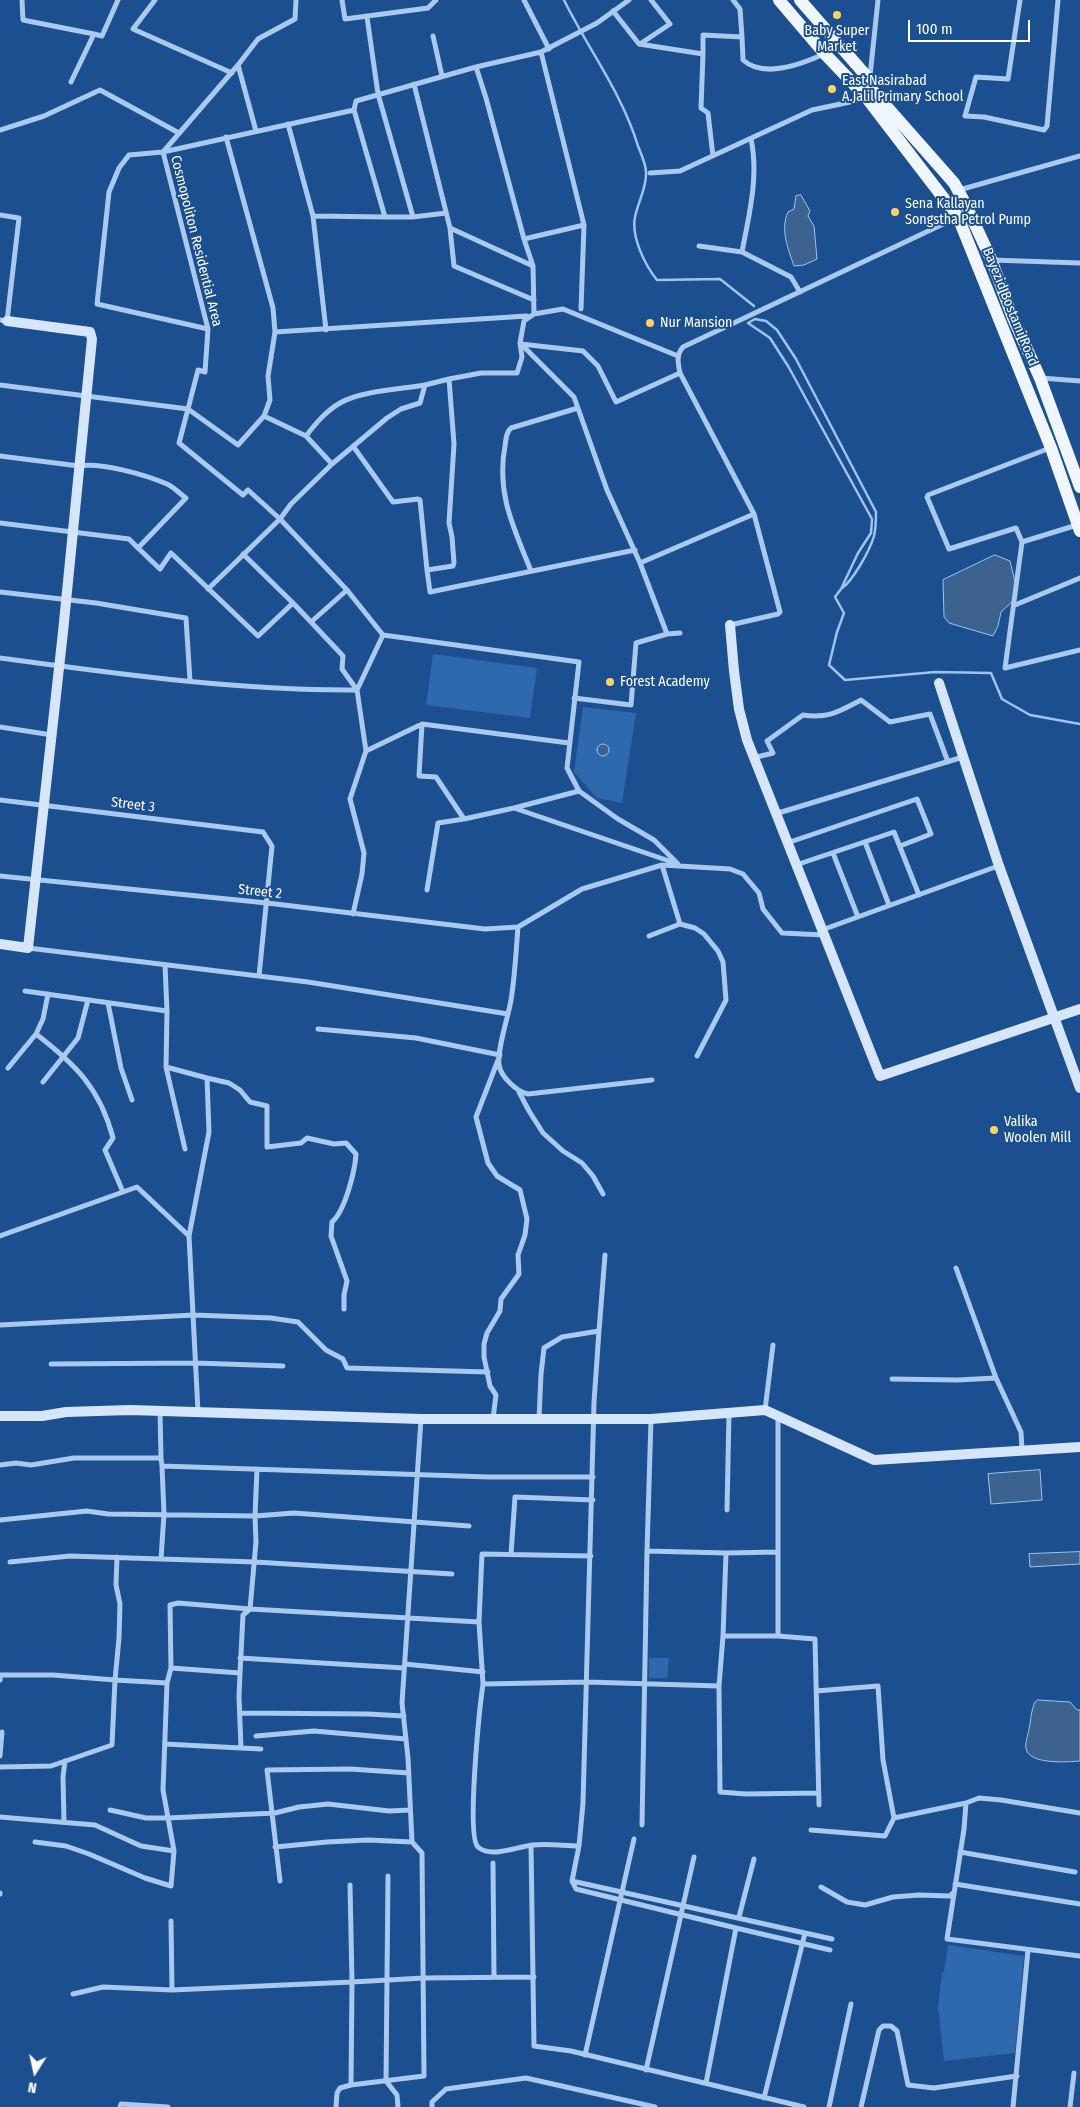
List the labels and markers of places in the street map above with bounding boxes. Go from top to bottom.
marker: Baby Super Market [831,9,843,21]
place label: Baby Super Market [805,23,869,56]
place label: East Nasirabad A.Jalil Primary School [842,73,963,105]
marker: East Nasirabad A.Jalil Primary School [826,83,838,95]
place label: Sena Kallayan Songstha Petrol Pump [905,196,1031,228]
marker: Sena Kallayan Songstha Petrol Pump [889,206,901,218]
place label: Nur Mansion [660,315,732,331]
marker: Nur Mansion [644,317,656,329]
place label: Forest Academy [620,674,710,690]
marker: Forest Academy [604,676,616,688]
place label: Valika Woolen Mill [1004,1114,1071,1146]
marker: Valika Woolen Mill [988,1124,1000,1136]

